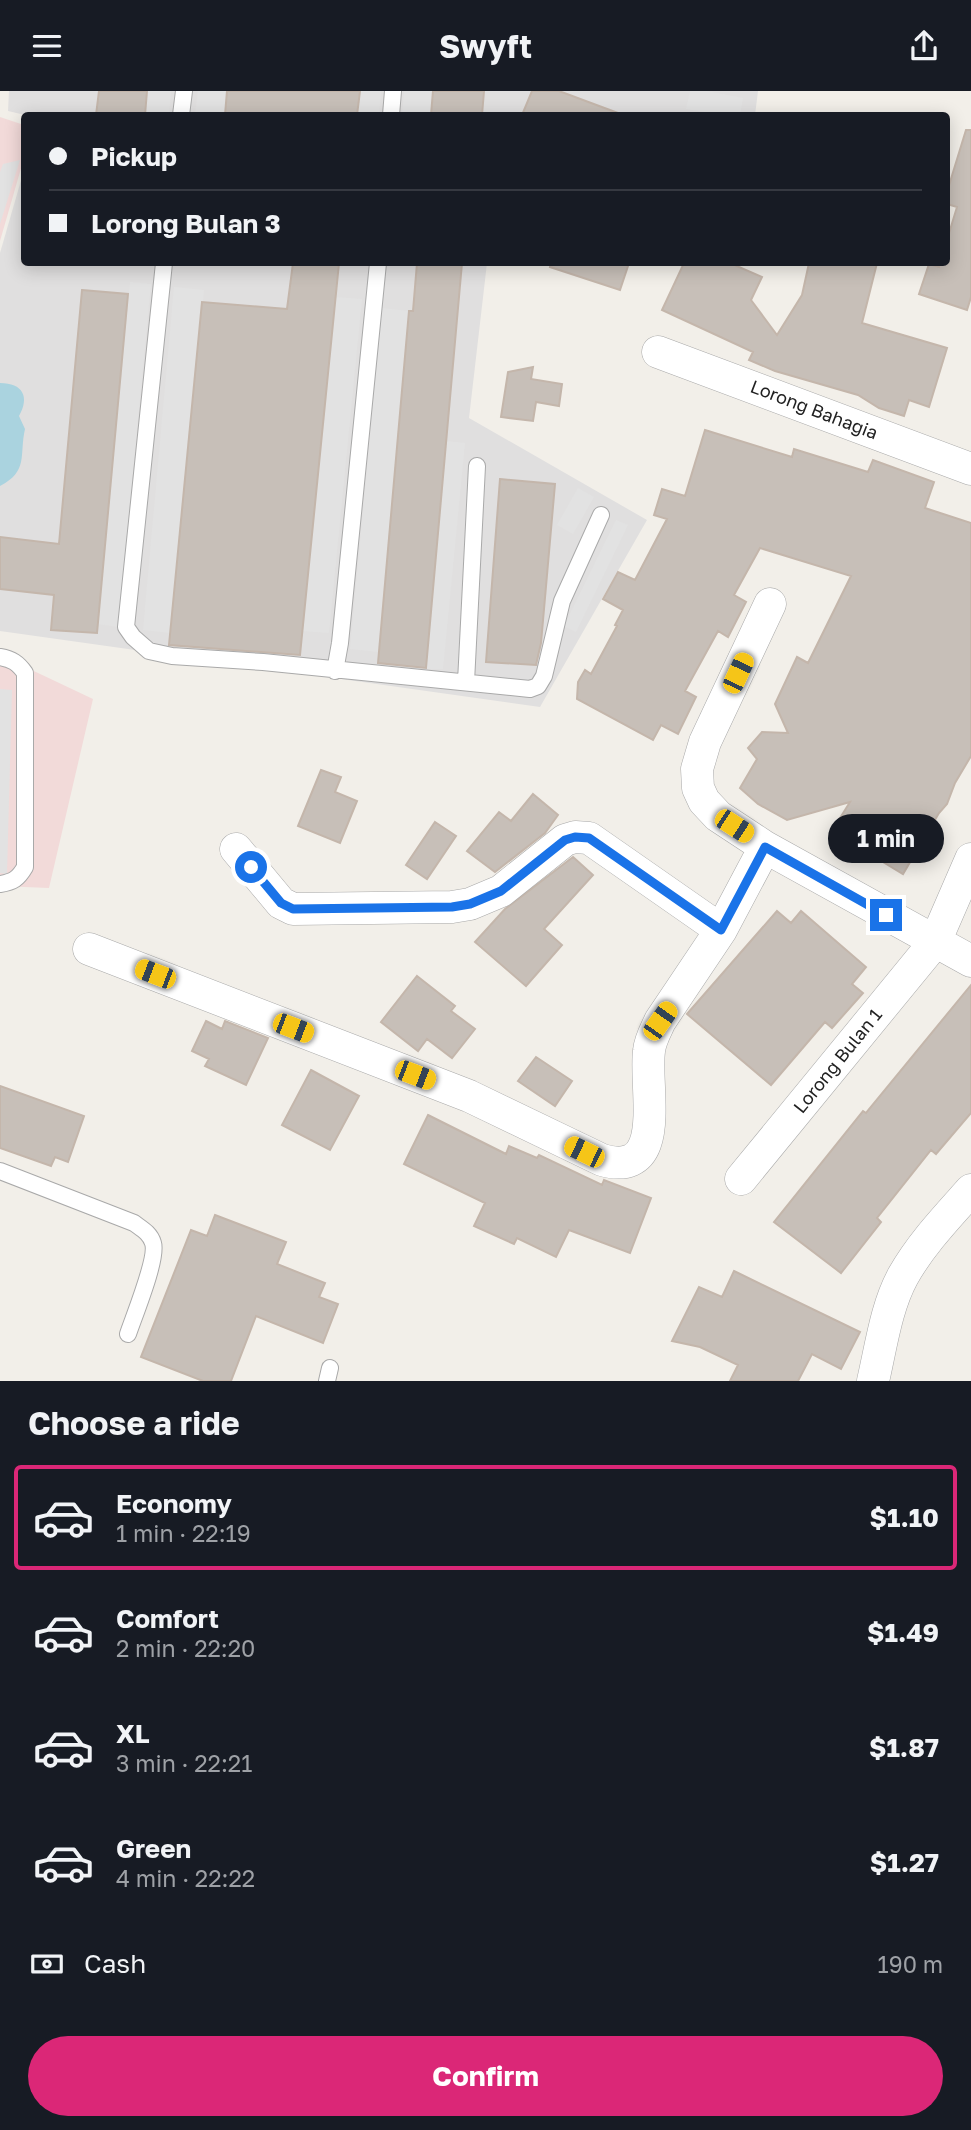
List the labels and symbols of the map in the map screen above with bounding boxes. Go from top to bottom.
street label: Lorong Bahagia [748,375,881,443]
car [720,650,757,696]
car [711,806,758,846]
callout: 1 min [828,813,944,863]
route start [235,851,267,883]
route end [870,899,902,931]
car [132,957,179,991]
car [640,998,681,1044]
street label: Lorong Bulan 1 [788,1003,886,1117]
car [270,1011,317,1045]
car [392,1058,439,1092]
car [561,1133,608,1171]

